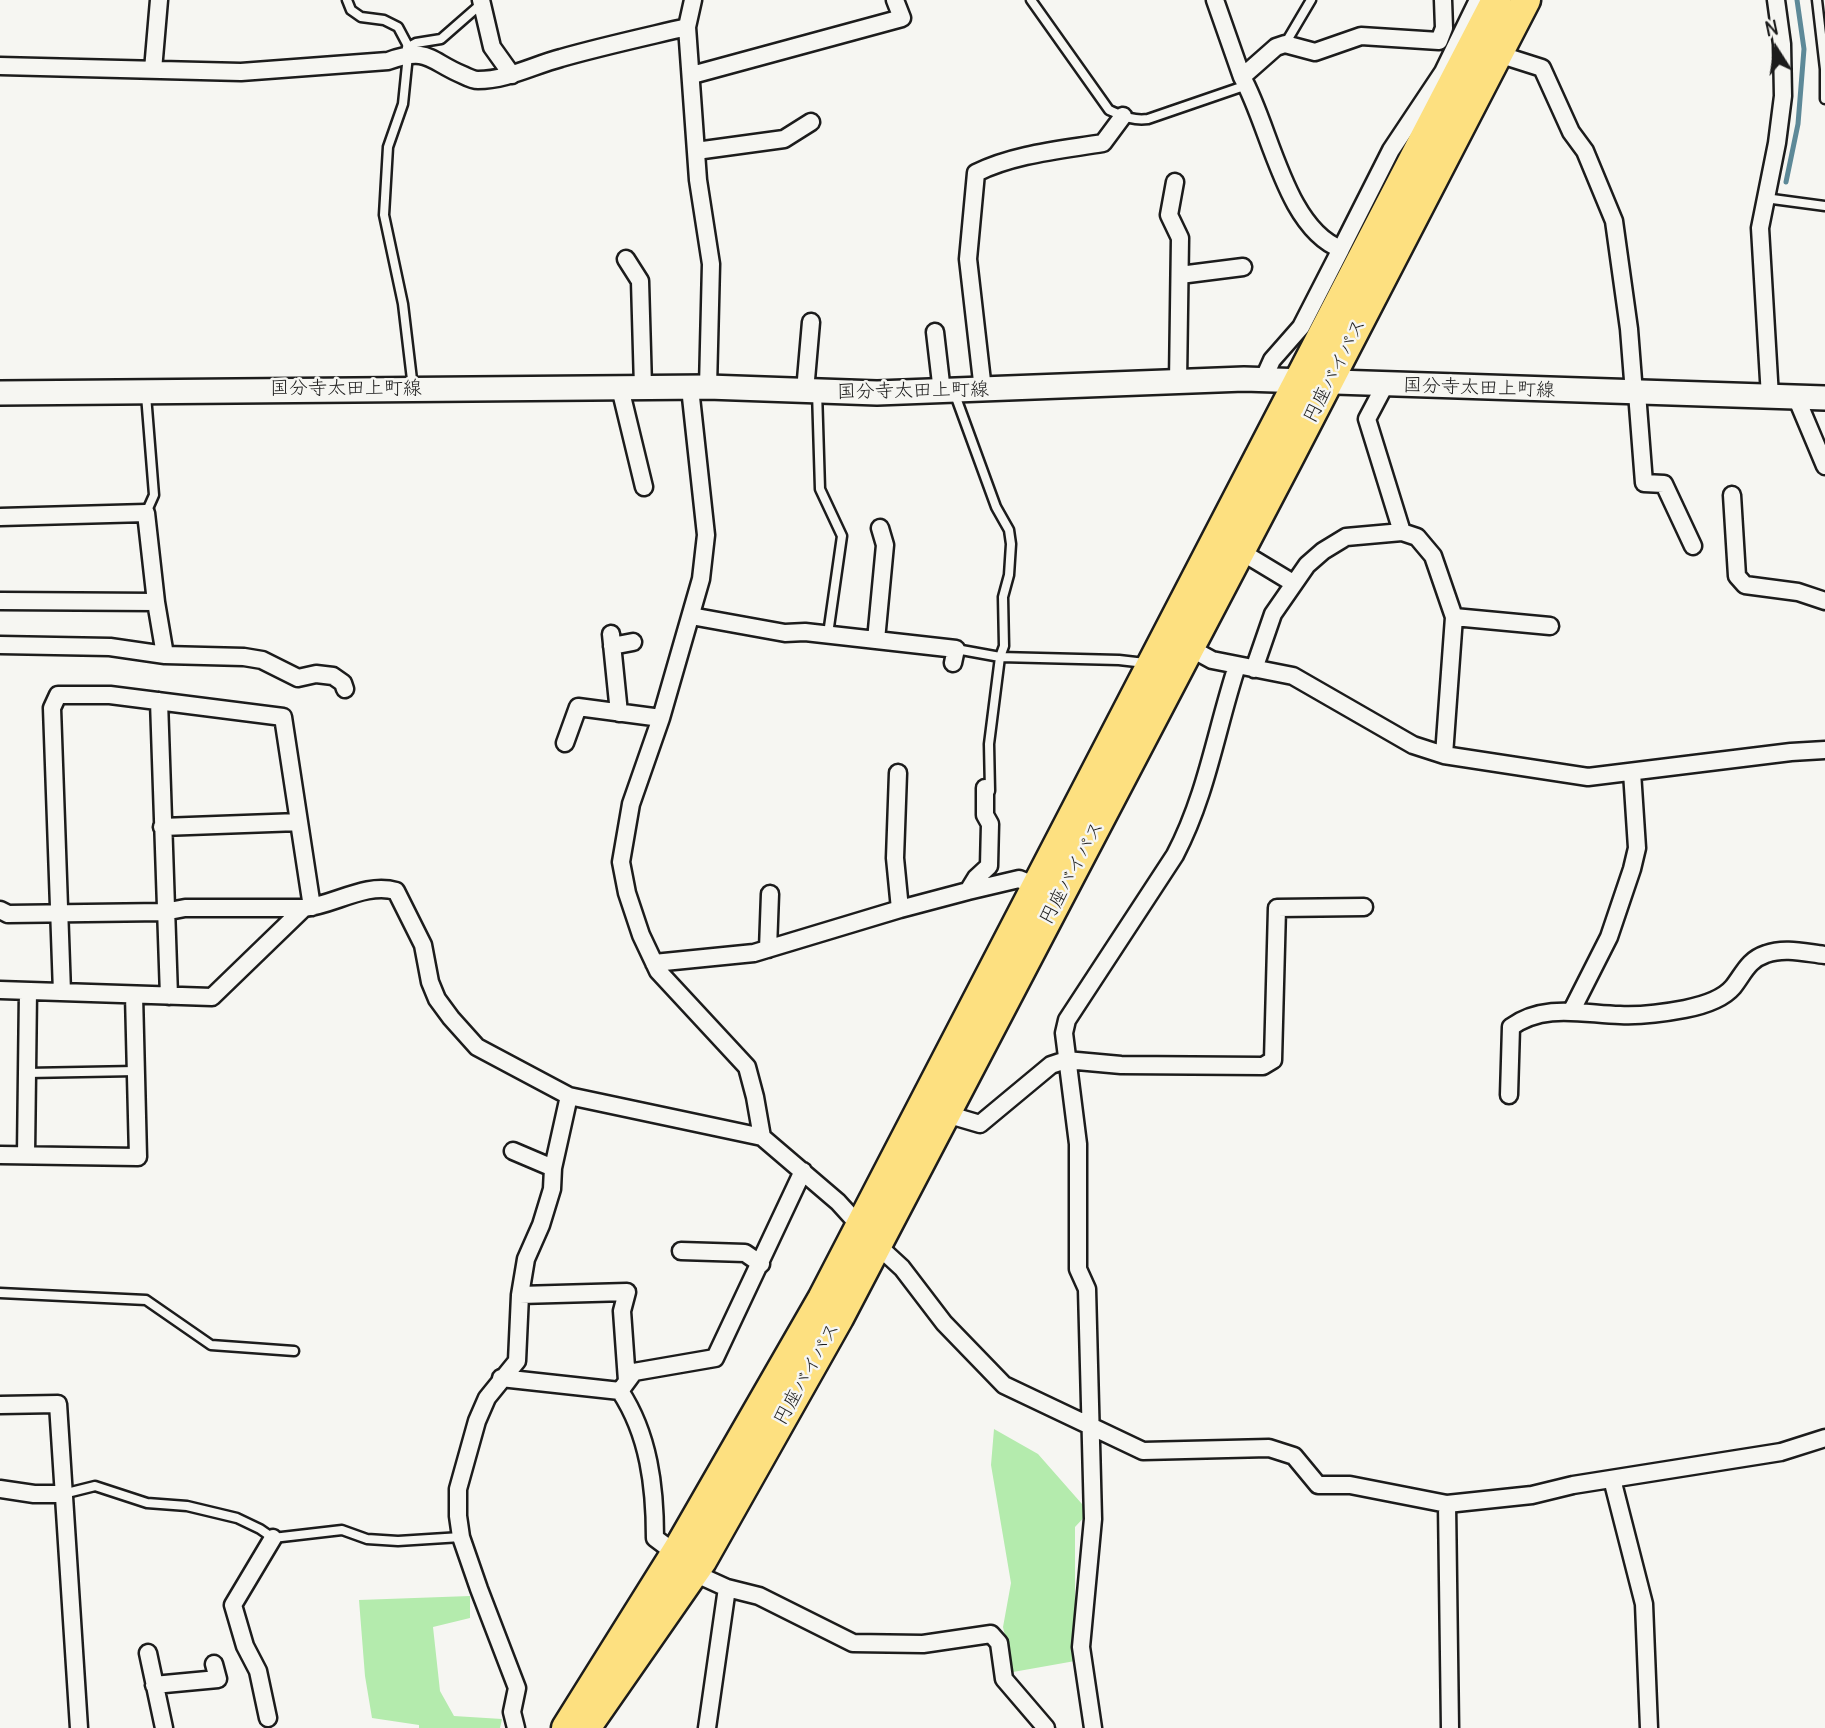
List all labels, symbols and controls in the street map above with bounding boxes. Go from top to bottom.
north arrow [1741,14,1811,84]
text: N [1763,15,1781,42]
street label: 円座バイパス [1299,315,1371,427]
street label: 国分寺太田上町線 [1403,374,1555,402]
street label: 国分寺太田上町線 [270,378,422,400]
street label: 国分寺太田上町線 [837,378,989,404]
street label: 円座バイパス [1035,817,1109,929]
street label: 円座バイパス [769,1319,845,1429]

